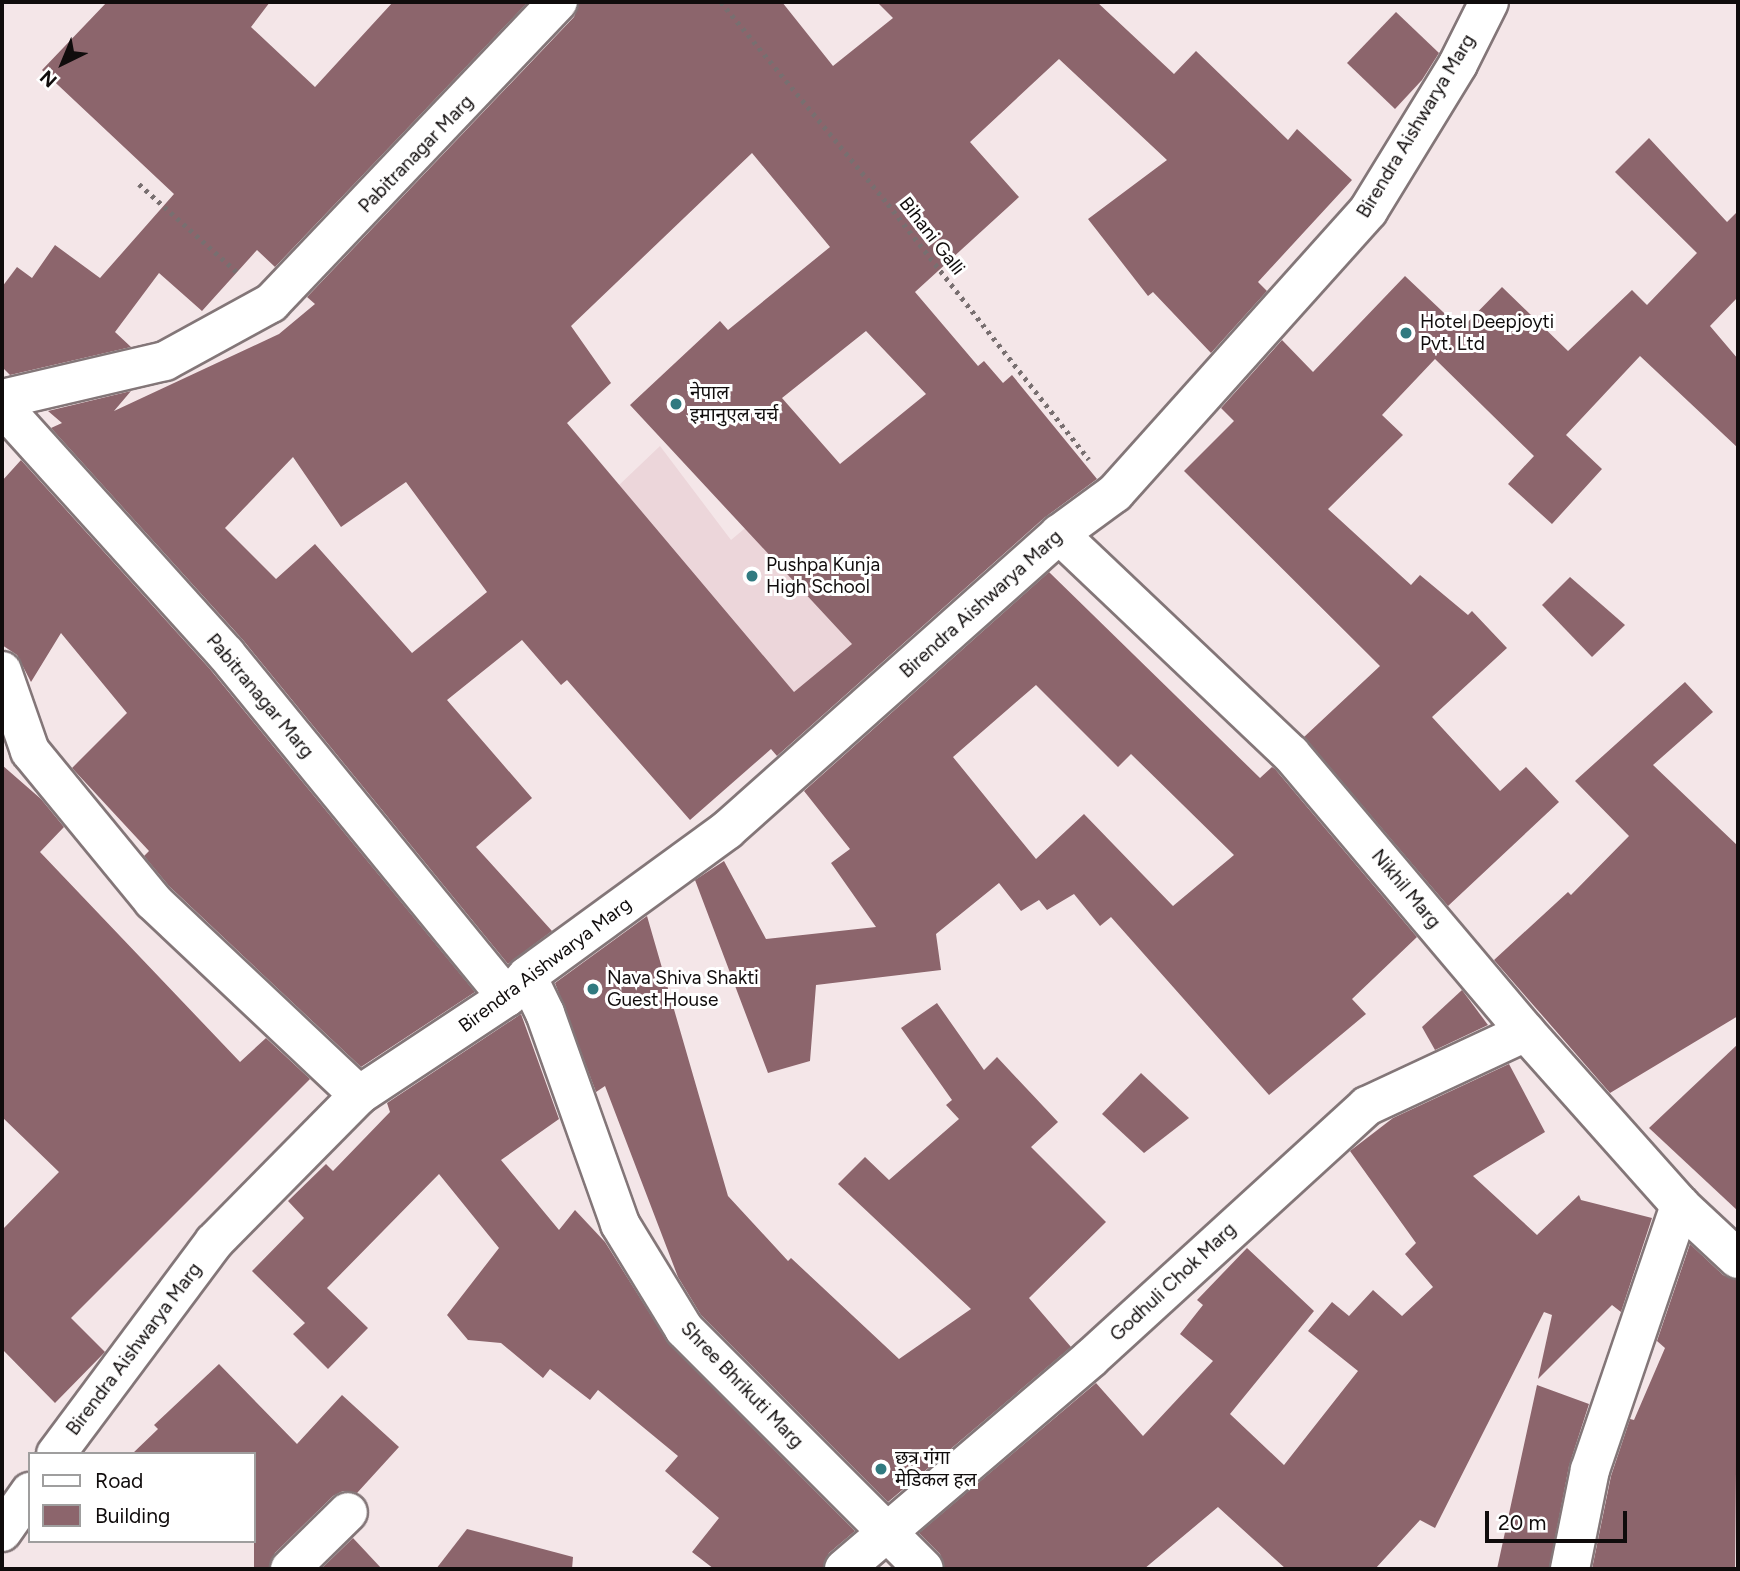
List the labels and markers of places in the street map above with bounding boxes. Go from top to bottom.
place label: Hotel Deepjoyti Pvt. Ltd [1420,311,1554,355]
marker: Hotel Deepjoyti Pvt. Ltd [1398,325,1414,341]
place label: नेपाल इमानुएल चर्च [690,382,778,426]
marker: नेपाल इमानुएल चर्च [668,396,684,412]
place label: Pushpa Kunja High School [766,554,880,598]
marker: Pushpa Kunja High School [744,568,760,584]
place label: Nava Shiva Shakti Guest House [607,967,759,1011]
marker: Nava Shiva Shakti Guest House [585,981,601,997]
place label: छत्र गंगा मेडिकल हल [895,1447,977,1491]
marker: छत्र गंगा मेडिकल हल [873,1461,889,1477]

